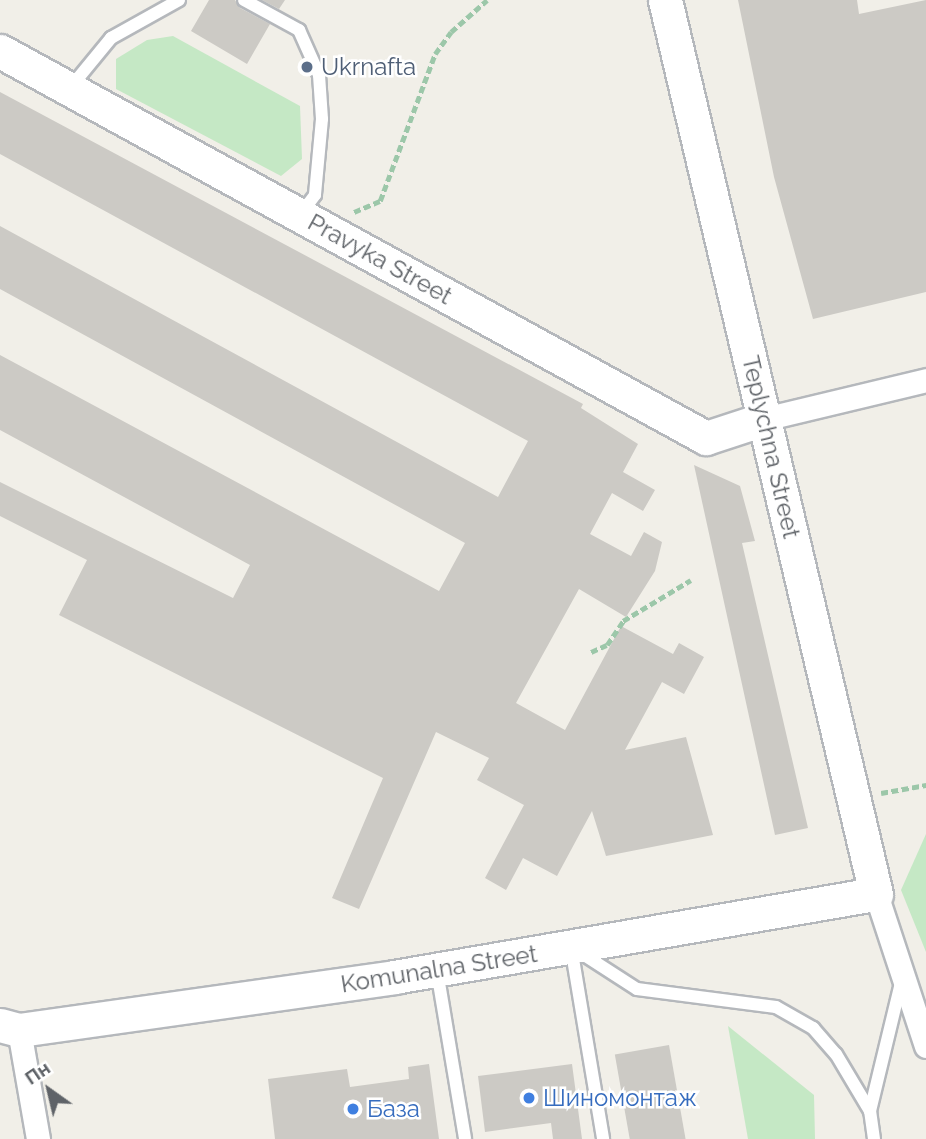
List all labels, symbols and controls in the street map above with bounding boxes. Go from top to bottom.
place label: Ukrnafta [321,53,416,81]
marker: Ukrnafta [299,59,315,75]
street label: Pravyka Street [303,208,457,310]
street label: Teplychna Street [736,353,806,541]
street label: Komunalna Street [339,939,539,999]
north arrow [14,1055,84,1125]
text: Пн [21,1056,54,1089]
place label: Шиномонтаж [543,1084,697,1112]
marker: Шиномонтаж [521,1090,537,1106]
place label: База [367,1095,420,1123]
marker: База [345,1101,361,1117]

